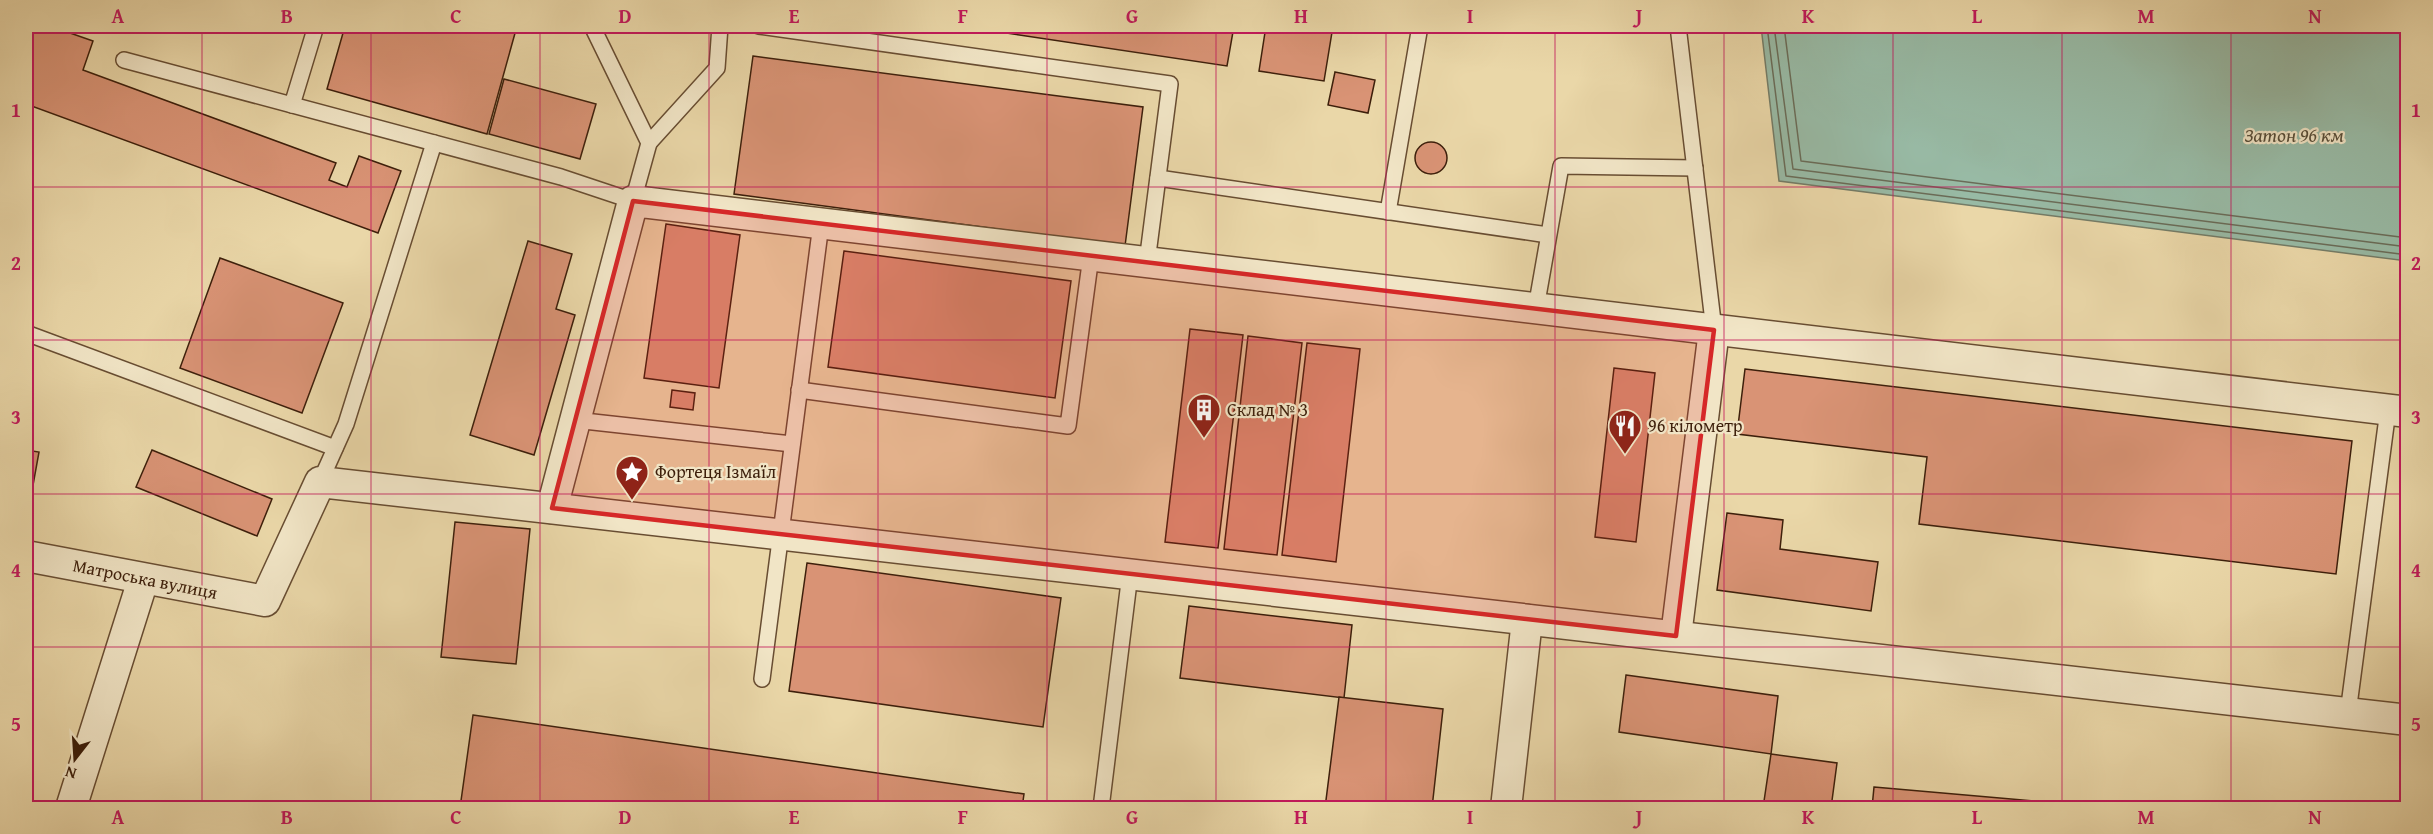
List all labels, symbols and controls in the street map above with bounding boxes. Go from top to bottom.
text: A [112,1,125,30]
text: B [281,1,293,30]
text: C [450,1,462,30]
text: D [618,1,632,30]
text: E [789,1,800,30]
text: F [958,1,968,30]
text: G [1126,1,1138,30]
text: H [1294,1,1308,30]
text: I [1467,1,1473,30]
text: J [1633,1,1643,30]
text: K [1802,1,1815,30]
text: L [1972,1,1983,30]
text: M [2137,1,2155,30]
text: N [2308,1,2322,30]
text: 1 [11,95,21,124]
text: 1 [2411,95,2421,124]
water label: Затон 96 км [2244,120,2344,149]
text: 2 [11,248,21,277]
text: 2 [2411,248,2421,277]
building icon: Склад № 3 [1186,392,1222,439]
place label: Склад № 3 [1227,396,1308,423]
text: 3 [11,402,21,431]
text: 3 [2411,402,2421,431]
restaurant icon: 96 кілометр [1607,408,1643,455]
place label: 96 кілометр [1648,412,1743,439]
place icon: Фортеця Ізмаїл [614,454,650,501]
place label: Фортеця Ізмаїл [655,458,776,485]
street label: Матроська вулиця [71,551,220,606]
text: 4 [11,555,21,584]
text: 4 [2411,555,2421,584]
text: 5 [11,709,21,738]
text: 5 [2411,709,2421,738]
north arrow [45,729,105,789]
text: N [62,760,79,786]
text: A [112,802,125,831]
text: B [281,802,293,831]
text: C [450,802,462,831]
text: D [618,802,632,831]
text: E [789,802,800,831]
text: F [958,802,968,831]
text: G [1126,802,1138,831]
text: H [1294,802,1308,831]
text: I [1467,802,1473,831]
text: J [1633,802,1643,831]
text: K [1802,802,1815,831]
text: L [1972,802,1983,831]
text: M [2137,802,2155,831]
text: N [2308,802,2322,831]

